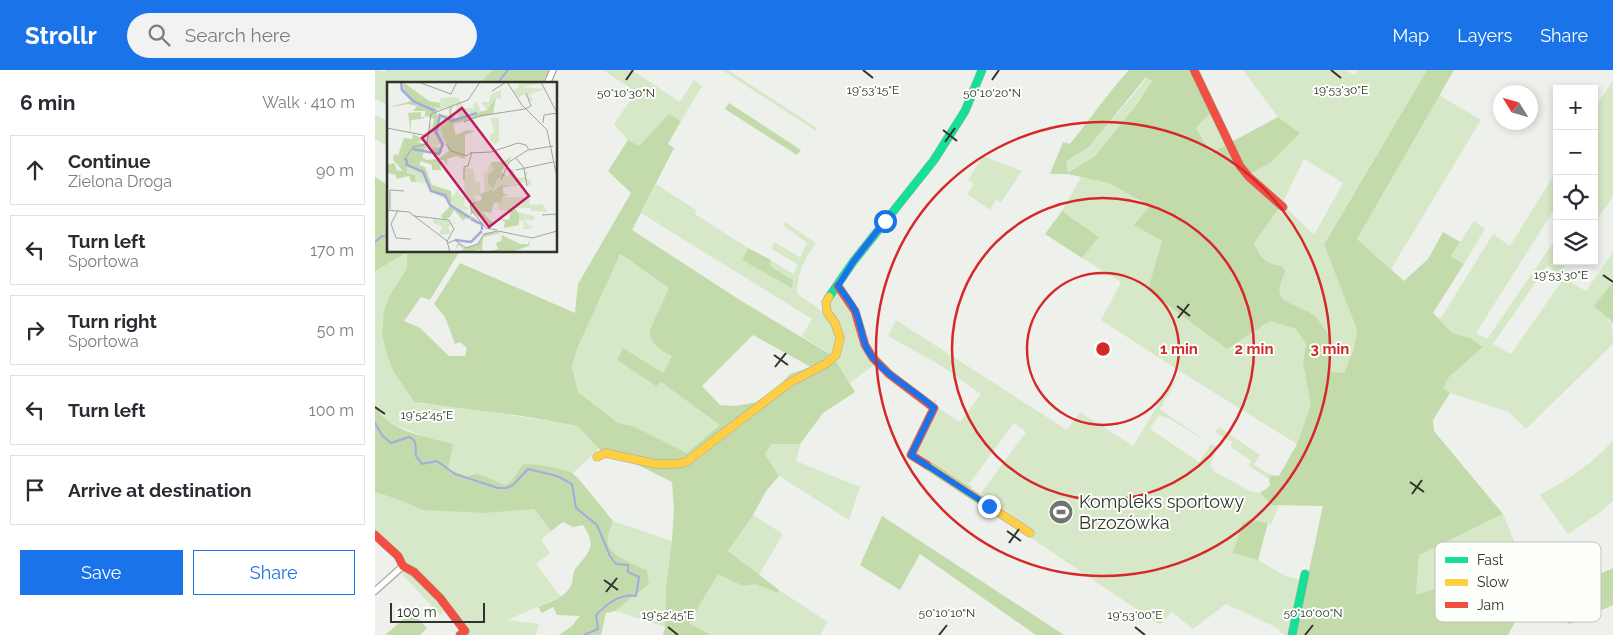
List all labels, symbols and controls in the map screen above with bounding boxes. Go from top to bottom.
search box [127,13,477,58]
text: Strollr [25,21,97,50]
icon: search [145,21,173,49]
text: Search here [185,24,290,46]
text: Map [1393,25,1429,46]
text: Layers [1457,25,1512,46]
text: Share [1540,25,1588,46]
inset map [387,82,557,252]
text: 19°53'15"E [847,83,899,97]
text: 19°53'30"E [1314,83,1368,97]
north arrow [1493,85,1538,130]
map controls [1553,85,1598,265]
button: + [1553,85,1598,130]
text: 50°10'30"N [597,86,655,100]
text: 50°10'20"N [963,86,1021,100]
text: 6 min [20,90,75,115]
text: Walk · 410 m [262,93,355,112]
button: − [1553,130,1598,175]
text: Continue [68,150,151,172]
icon: ahead [21,156,49,184]
text: 90 m [316,161,354,180]
text: Zielona Droga [68,172,172,191]
button: locate [1553,175,1598,220]
route start [874,210,897,233]
button: layers [1553,220,1598,265]
text: Turn left [68,230,145,252]
icon: left [21,236,49,264]
text: 170 m [310,241,354,260]
text: Sportowa [68,252,139,271]
text: 19°53'30"E [1534,268,1588,282]
text: Turn right [68,310,157,332]
icon: right [21,316,49,344]
text: 50 m [317,321,354,340]
text: Sportowa [68,332,139,351]
centre of rings [1094,340,1112,358]
text: 1 min [1160,340,1198,358]
text: 2 min [1235,340,1273,358]
text: 3 min [1311,340,1349,358]
icon: left [21,396,49,424]
text: Turn left [68,399,145,421]
text: 100 m [309,401,354,420]
text: 19°52'45"E [401,408,453,422]
icon: arrive [21,476,49,504]
text: Arrive at destination [68,479,252,501]
place label: Kompleks sportowy Brzozówka [1079,491,1244,533]
route end [978,495,1001,518]
sports icon: Kompleks sportowy Brzozówka [1048,499,1074,525]
legend [1435,542,1601,622]
button: Save [20,550,183,595]
button: Share [193,550,355,595]
text: Fast [1477,552,1504,568]
text: Slow [1477,574,1509,590]
text: Jam [1477,597,1504,613]
scale bar [390,600,485,623]
text: 100 m [397,604,437,620]
text: 50°10'10"N [919,606,975,620]
text: 50°10'00"N [1284,606,1342,620]
text: 19°52'45"E [642,608,694,622]
text: 19°53'00"E [1107,608,1163,622]

